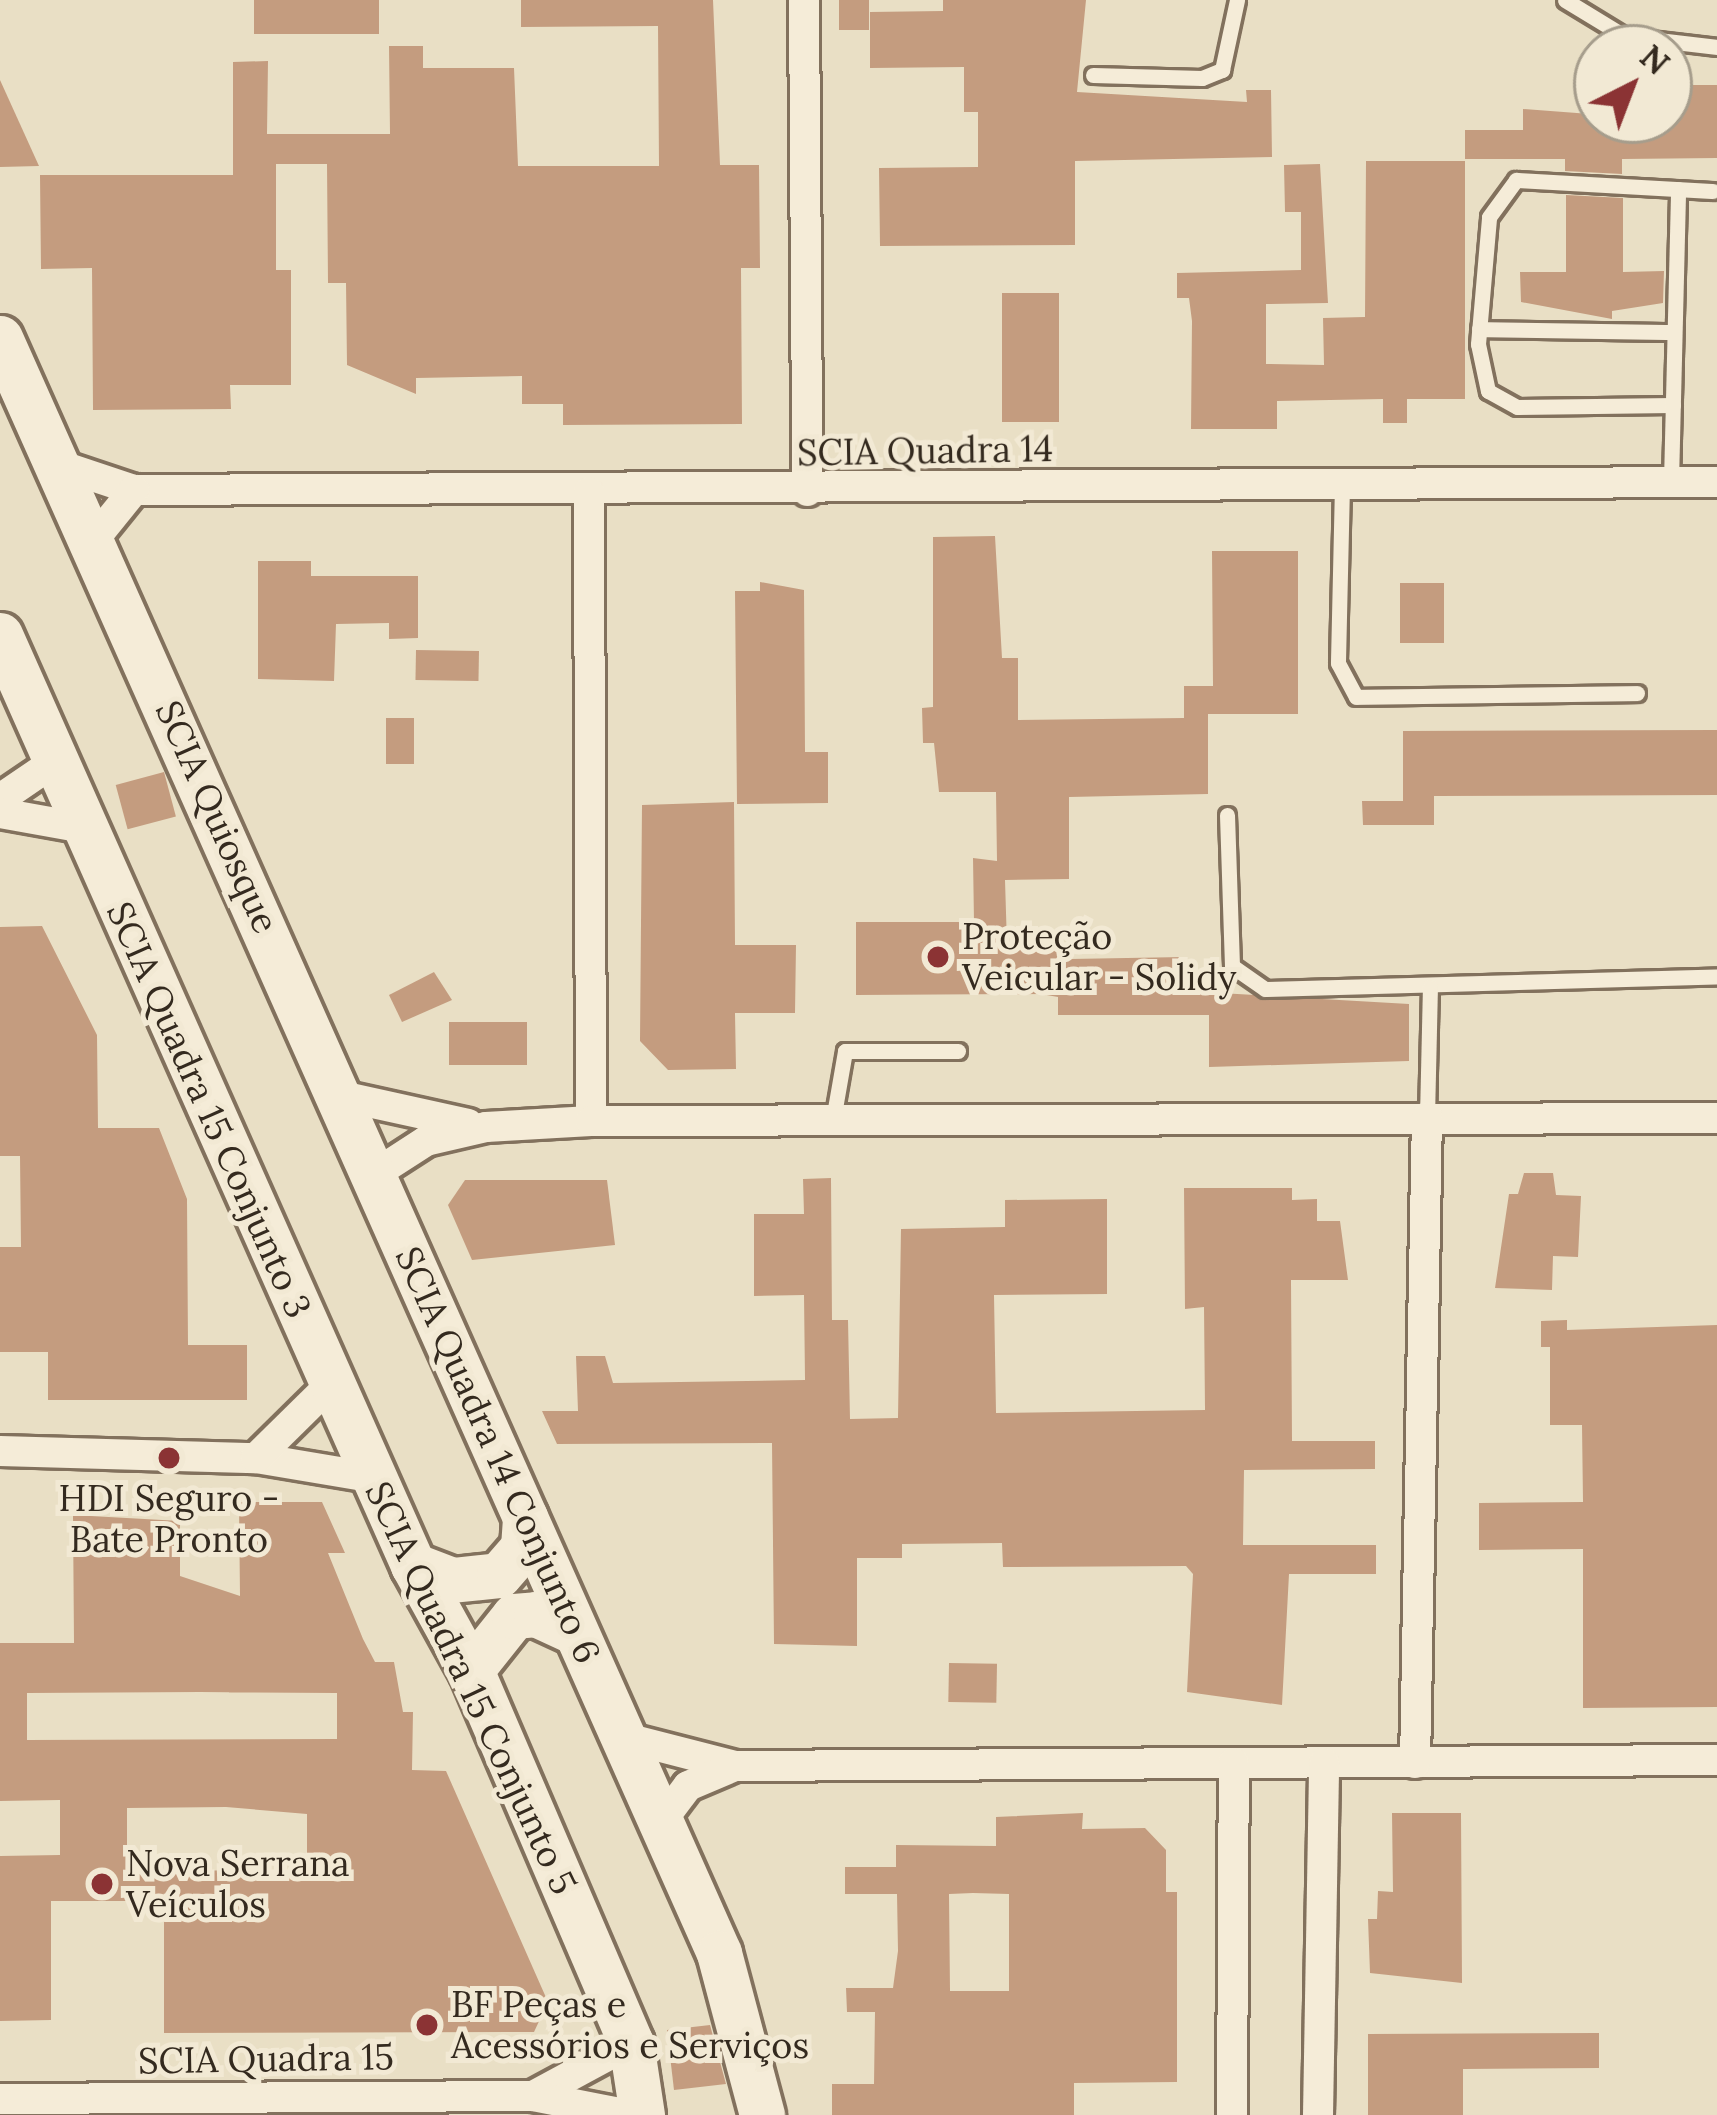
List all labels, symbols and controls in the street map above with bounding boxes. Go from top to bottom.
north arrow [1573,24,1693,144]
text: N [1632,35,1679,84]
street label: SCIA Quadra 14 [797,427,1053,475]
street label: SCIA Quiosque [147,694,287,940]
street label: SCIA Quadra 15 Conjunto 3 [98,896,320,1324]
place label: Proteção Veicular - Solidy [962,914,1237,999]
marker: Proteção Veicular - Solidy [925,944,951,970]
street label: SCIA Quadra 14 Conjunto 6 [387,1240,609,1670]
marker: HDI Seguro - Bate Pronto [156,1445,182,1471]
street label: SCIA Quadra 15 Conjunto 5 [356,1475,586,1901]
place label: HDI Seguro - Bate Pronto [59,1476,279,1561]
place label: Nova Serrana Veículos [126,1841,350,1926]
marker: Nova Serrana Veículos [89,1871,115,1897]
place label: BF Peças e Acessórios e Serviços [451,1982,809,2067]
marker: BF Peças e Acessórios e Serviços [414,2012,440,2038]
street label: SCIA Quadra 15 [138,2035,394,2083]

